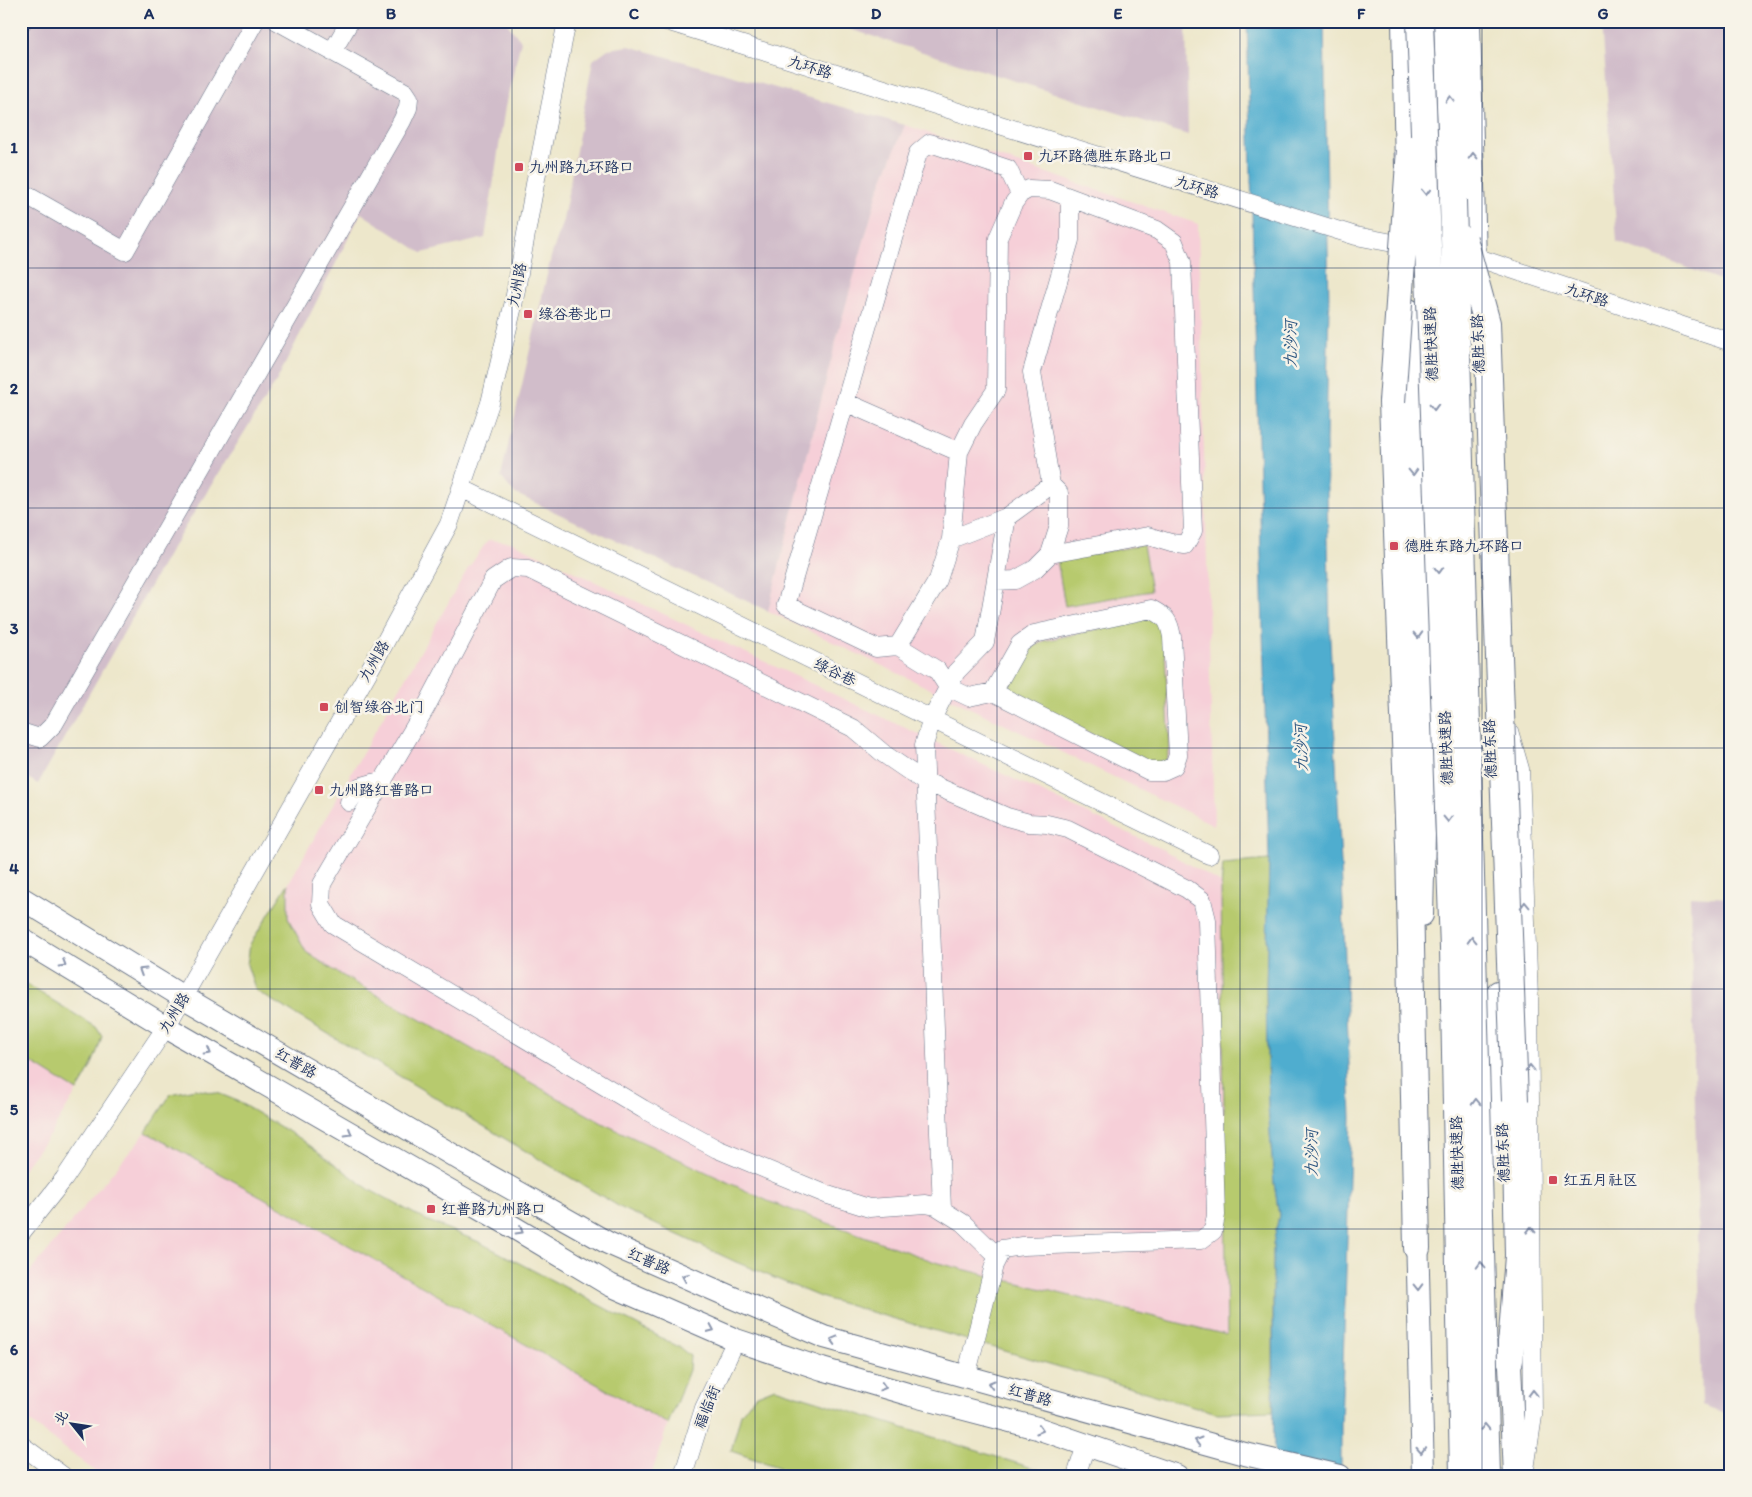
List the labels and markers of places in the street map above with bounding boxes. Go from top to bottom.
place label: 九环路德胜东路北口 [1038,147,1173,165]
marker: 九环路德胜东路北口 [1022,150,1034,162]
place label: 九州路九环路口 [529,158,634,176]
marker: 九州路九环路口 [513,161,525,173]
place label: 绿谷巷北口 [538,305,613,323]
marker: 绿谷巷北口 [522,308,534,320]
place label: 德胜东路九环路口 [1404,537,1524,555]
marker: 德胜东路九环路口 [1388,540,1400,552]
place label: 创智绿谷北门 [334,698,424,716]
marker: 创智绿谷北门 [318,701,330,713]
place label: 九州路红普路口 [329,781,434,799]
marker: 九州路红普路口 [313,784,325,796]
place label: 红五月社区 [1563,1171,1638,1189]
marker: 红五月社区 [1547,1174,1559,1186]
place label: 红普路九州路口 [441,1200,546,1218]
marker: 红普路九州路口 [425,1203,437,1215]

